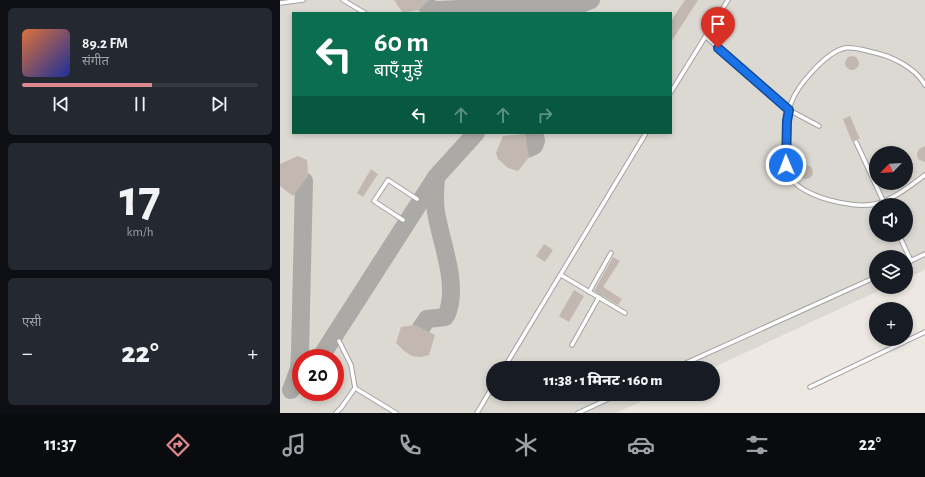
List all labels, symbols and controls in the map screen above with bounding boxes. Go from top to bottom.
pin [701,7.0,735,48]
icon: arrive [707,13,729,35]
icon: left [308,28,360,80]
text: 60 m [374,29,429,57]
text: 89.2 FM [82,36,128,51]
text: संगीत [82,55,109,68]
text: बाएँ मुड़ें [374,62,422,80]
icon: previous [50,93,72,115]
icon: pause [129,93,151,115]
icon: next [208,93,230,115]
icon: left [408,104,430,126]
icon: ahead [450,104,472,126]
icon: ahead [492,104,514,126]
icon: right [534,104,556,126]
position arrow [765,144,807,186]
north arrow [869,146,913,190]
map controls [869,146,913,346]
text: 17 [119,173,161,225]
button: sound [869,198,913,242]
text: km/h [127,226,153,239]
button: layers [869,250,913,294]
button: + [869,302,913,346]
text: एसी [22,316,41,329]
text: 22° [121,338,159,368]
text: − [22,342,33,364]
text: + [247,342,258,364]
speed limit sign: 20 [292,349,344,401]
text: 11:38 · 1 मिनट · 160 m [543,373,663,388]
icon: directions [164,431,192,459]
icon: music [280,431,308,459]
icon: phone [396,431,424,459]
icon: climate [512,431,540,459]
icon: car [627,431,655,459]
icon: filters [743,431,771,459]
text: 11:37 [44,436,77,454]
text: 22° [859,436,881,454]

